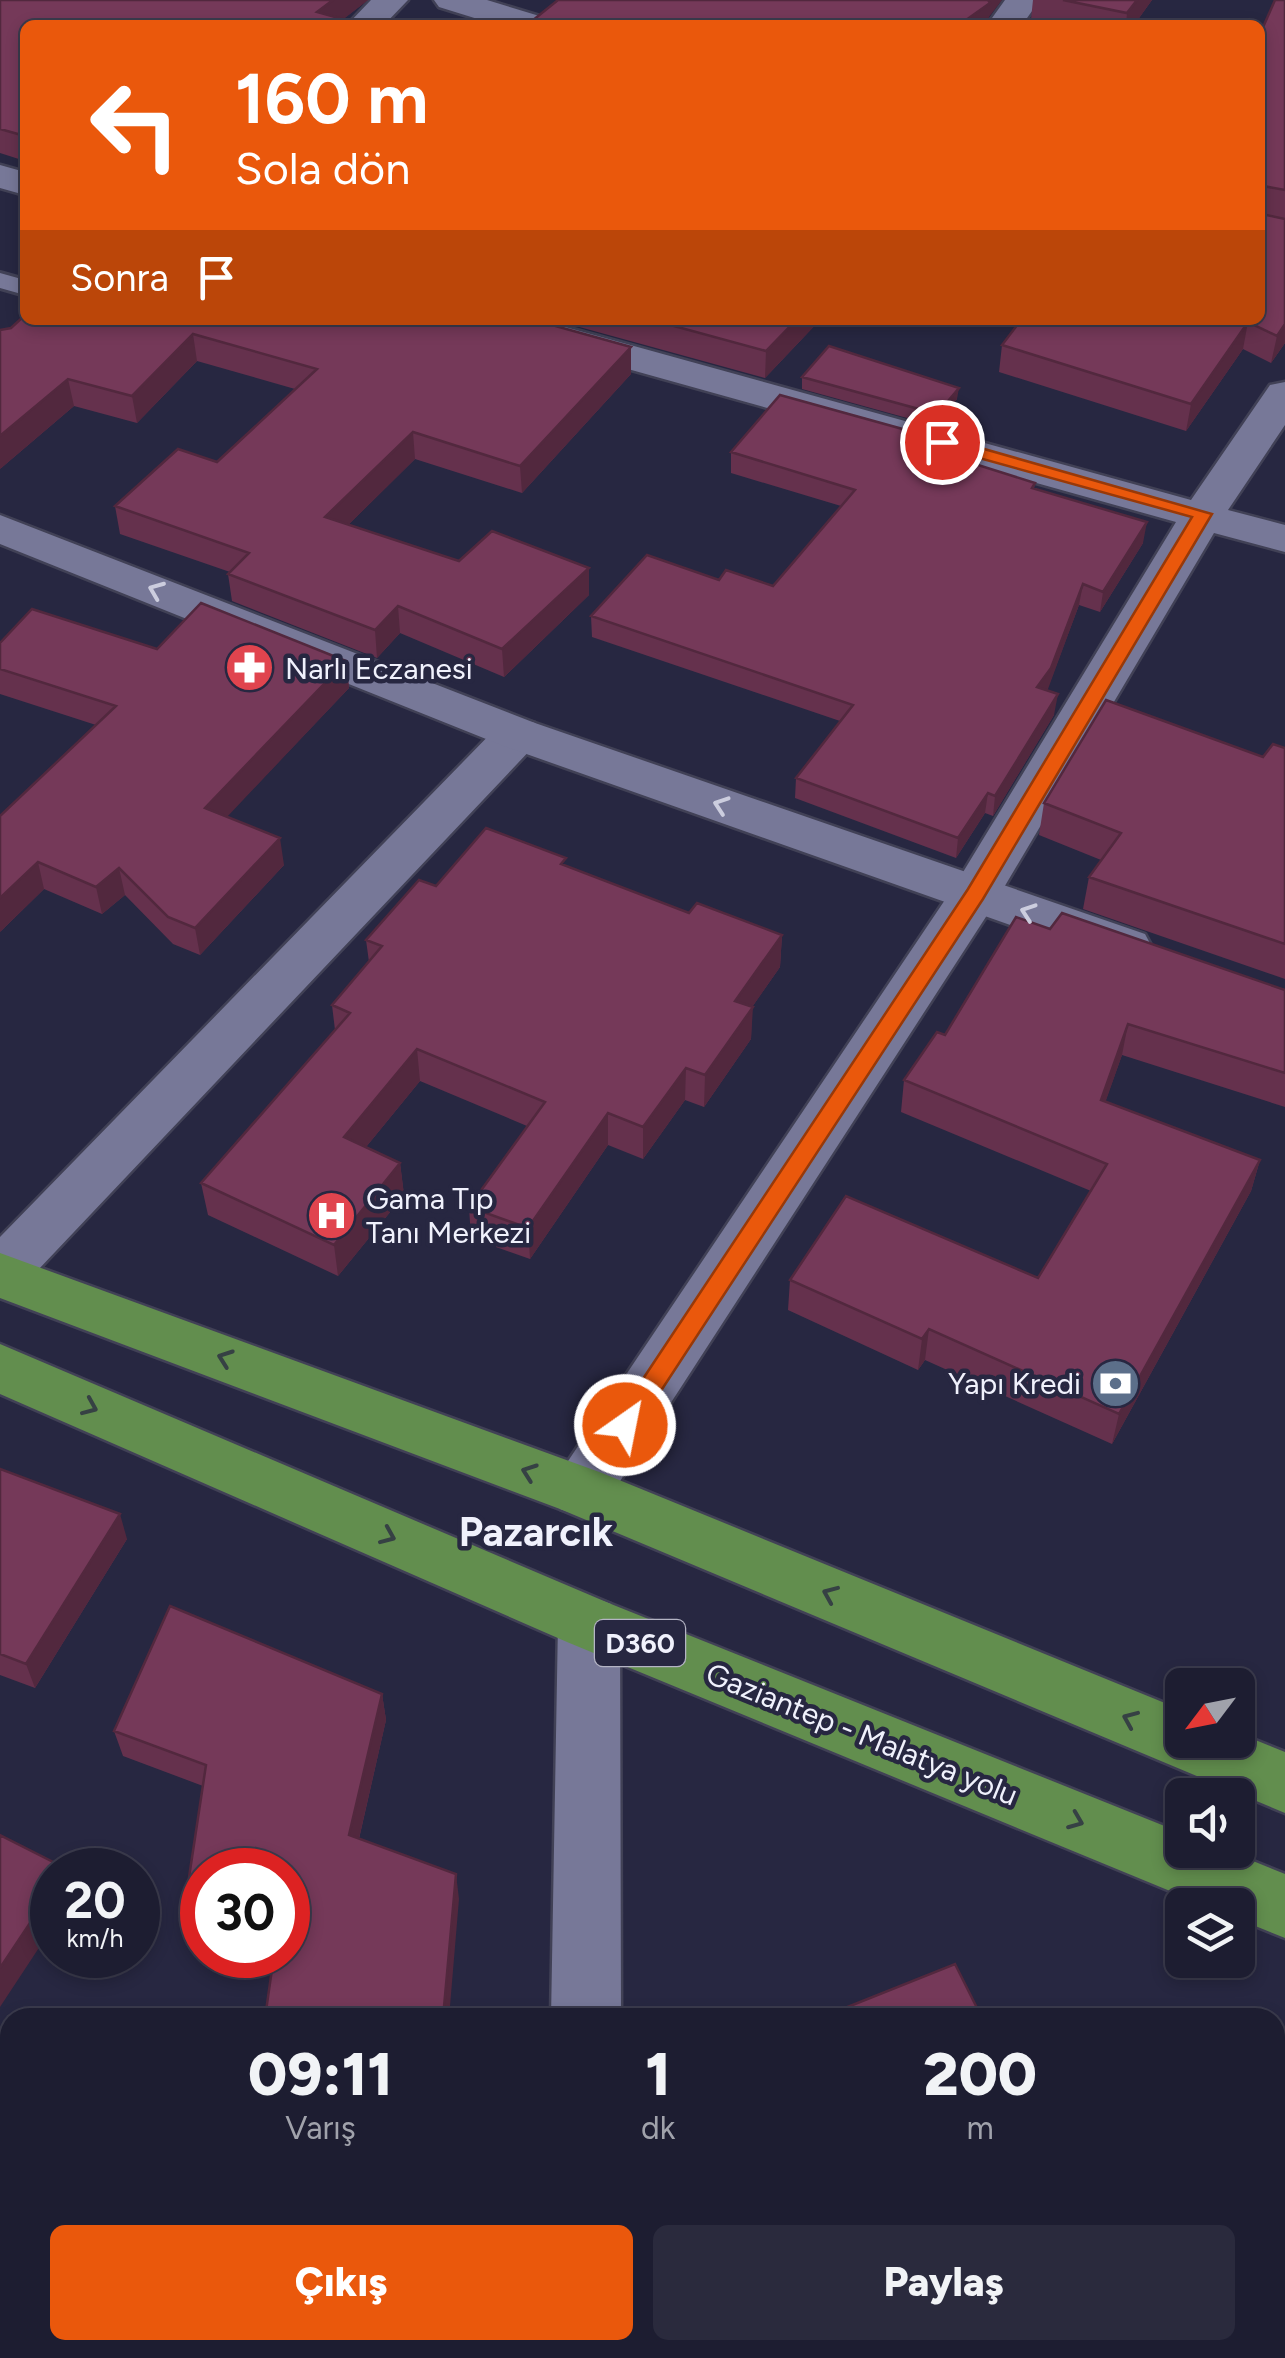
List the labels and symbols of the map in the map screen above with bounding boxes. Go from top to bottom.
pin [900,400,985,485]
one-way arrow [148,582,165,602]
pharmacy icon: Narlı Eczanesi [224,642,276,694]
place label: Narlı Eczanesi [285,650,473,687]
one-way arrow [714,796,731,817]
one-way arrow [1020,904,1037,924]
place label: Gama Tıp Tanı Merkezi [366,1180,531,1251]
hospital icon: Gama Tıp Tanı Merkezi [305,1189,357,1241]
one-way arrow [217,1349,234,1370]
bank icon: Yapı Kredi [1090,1357,1142,1409]
place label: Yapı Kredi [948,1365,1081,1402]
position arrow [573,1373,677,1477]
one-way arrow [79,1395,97,1415]
one-way arrow [522,1463,539,1484]
district label: Pazarcık [459,1508,614,1556]
one-way arrow [378,1524,396,1544]
one-way arrow [822,1586,840,1606]
road number: D360 [595,1620,685,1666]
street label: Gaziantep - Malatya yolu [701,1655,1023,1813]
north arrow [1165,1668,1255,1758]
one-way arrow [1122,1711,1140,1731]
one-way arrow [1066,1809,1084,1829]
speed limit sign: 30 [180,1848,310,1978]

